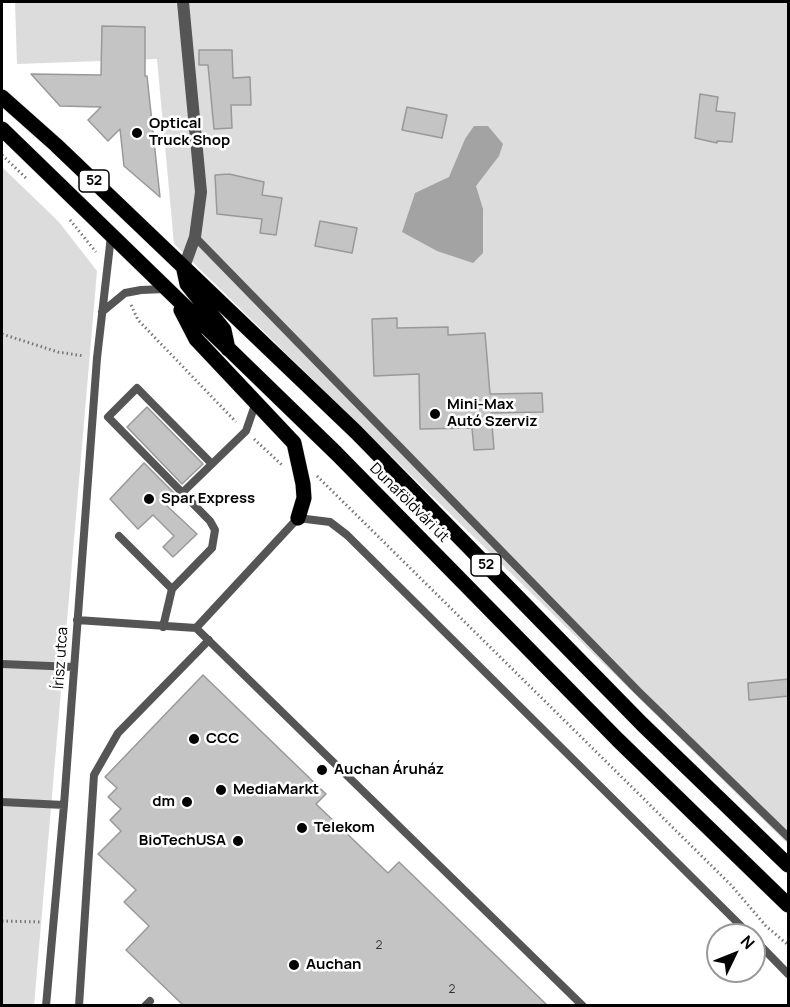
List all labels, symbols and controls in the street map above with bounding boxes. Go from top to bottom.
place label: Optical Truck Shop [149,115,230,150]
marker: Optical Truck Shop [130,126,144,140]
road number: 52 [79,170,109,192]
place label: Mini-Max Autó Szerviz [447,396,538,431]
marker: Mini-Max Autó Szerviz [428,407,442,421]
street label: Dunaföldvári út [366,460,452,546]
place label: Spar Express [161,490,255,508]
marker: Spar Express [142,492,156,506]
road number: 52 [471,554,501,576]
street label: Írisz utca [50,626,72,690]
place label: CCC [206,730,239,748]
marker: CCC [187,732,201,746]
place label: Auchan Áruház [334,761,444,779]
marker: Auchan Áruház [315,763,329,777]
place label: MediaMarkt [233,781,319,799]
marker: MediaMarkt [214,783,228,797]
place label: dm [152,793,175,811]
marker: dm [180,795,194,809]
place label: Telekom [314,819,375,837]
marker: Telekom [295,821,309,835]
place label: BioTechUSA [139,832,226,850]
marker: BioTechUSA [231,834,245,848]
north arrow [706,923,766,983]
text: N [736,930,760,954]
house number: 2 [376,939,382,953]
place label: Auchan [306,956,361,974]
marker: Auchan [287,958,301,972]
house number: 2 [449,983,455,997]

